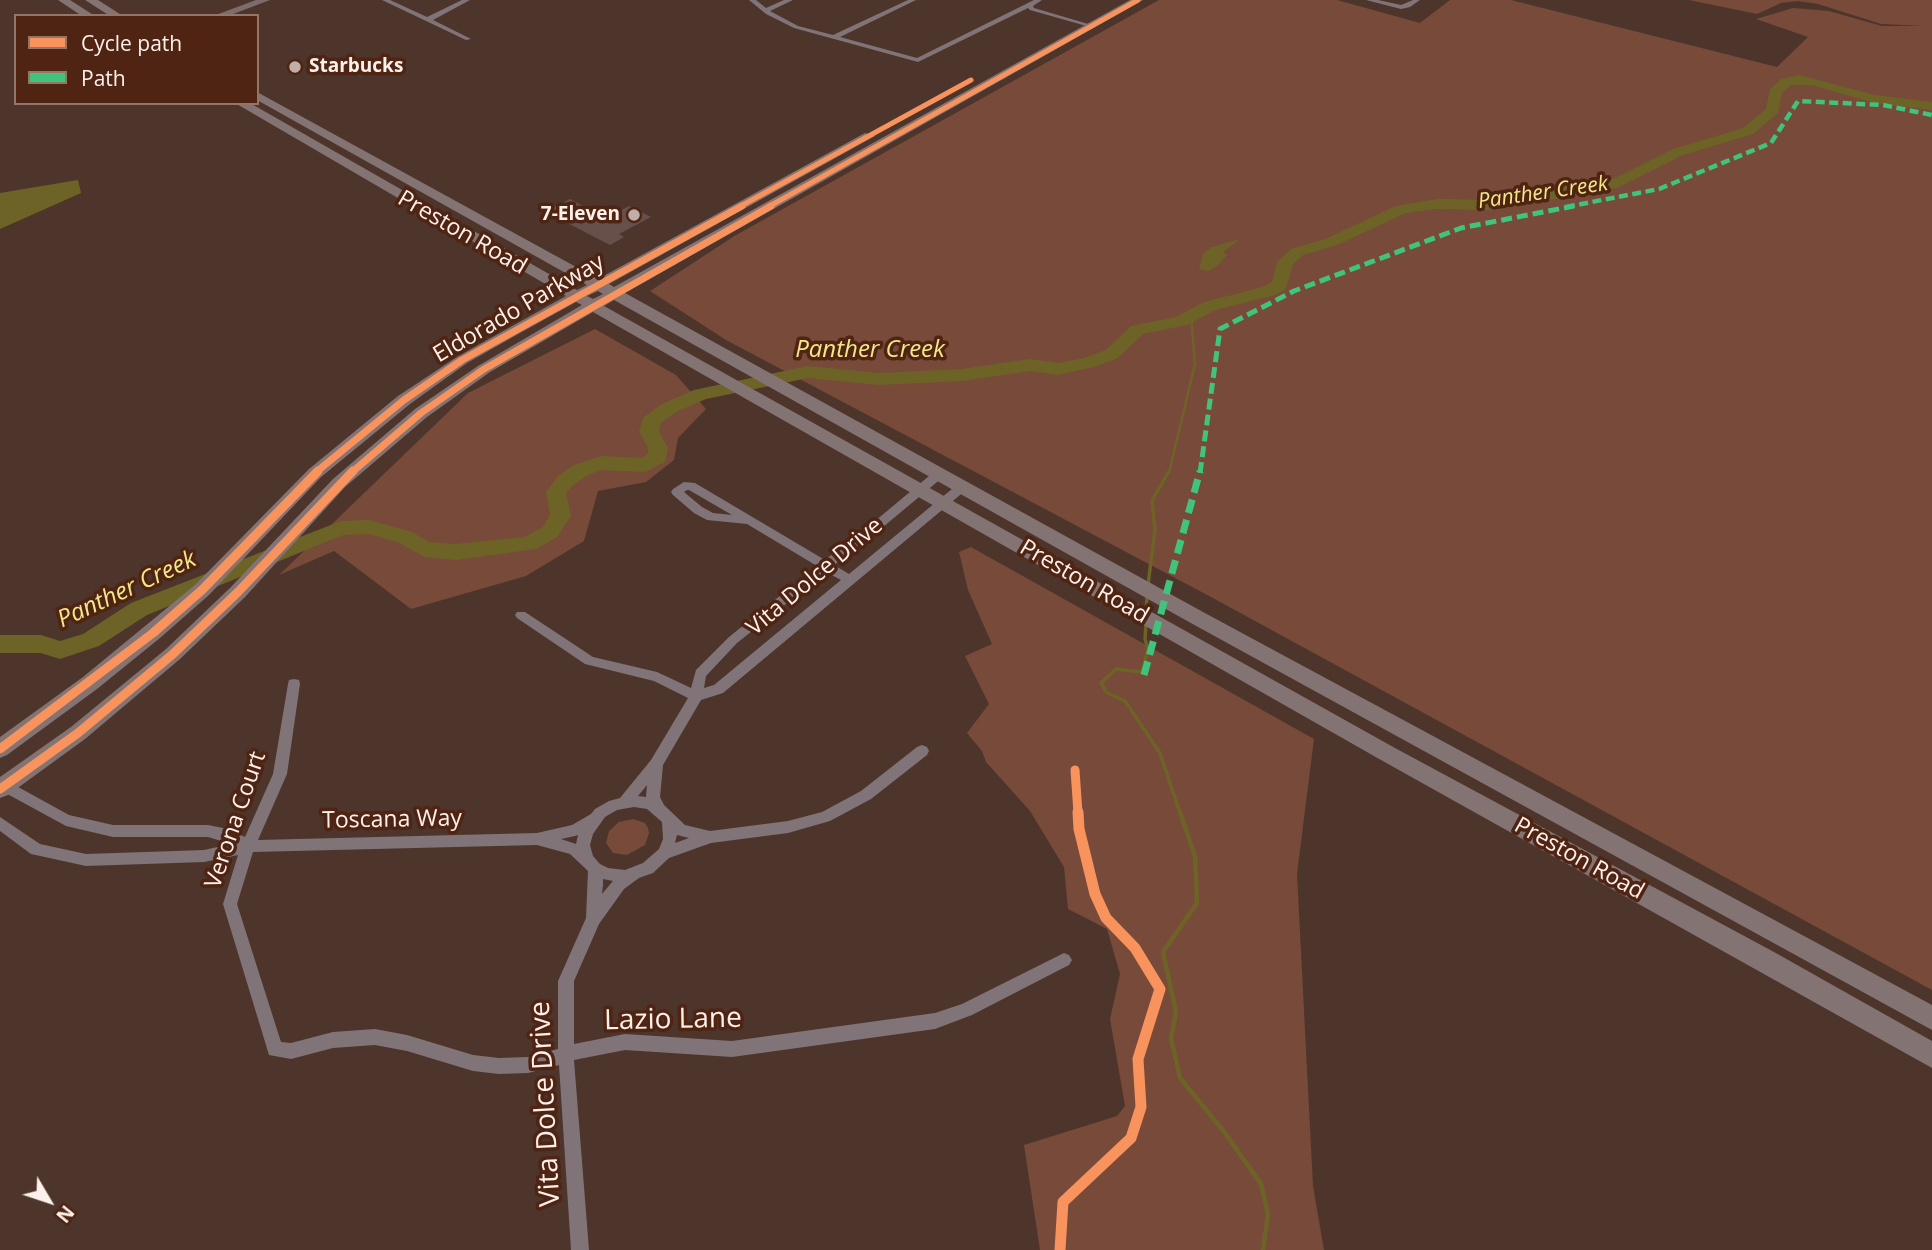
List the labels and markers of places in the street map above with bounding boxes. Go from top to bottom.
place label: Starbucks [309,56,403,78]
marker: Starbucks [287,59,303,75]
place label: 7-Eleven [541,204,620,226]
marker: 7-Eleven [626,207,642,223]

